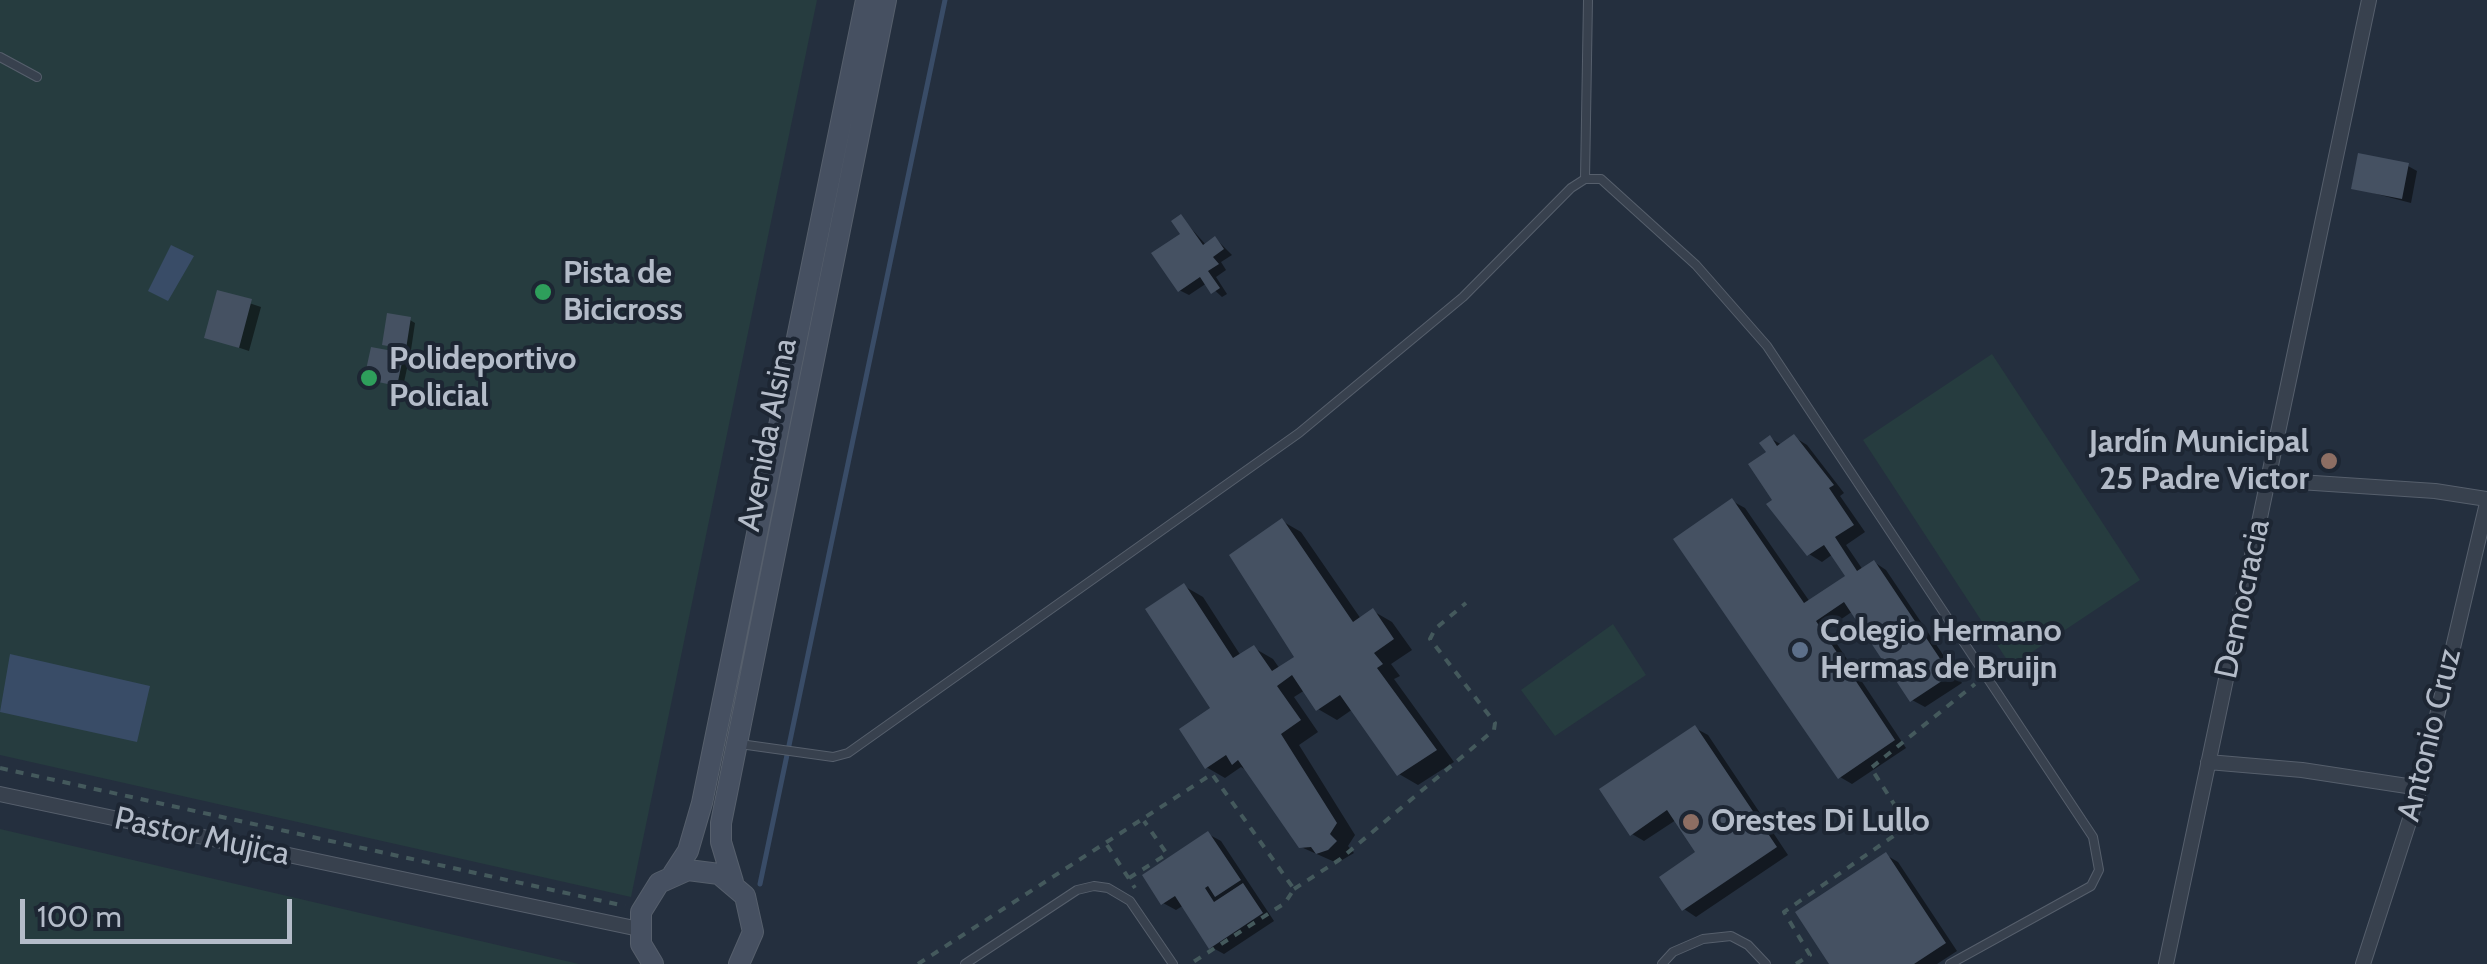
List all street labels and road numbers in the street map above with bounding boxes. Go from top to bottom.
street label: Avenida Alsina [730,335,806,535]
street label: Democracia [2207,516,2279,682]
street label: Antonio Cruz [2390,645,2470,825]
street label: Pastor Mujica [111,800,293,874]

